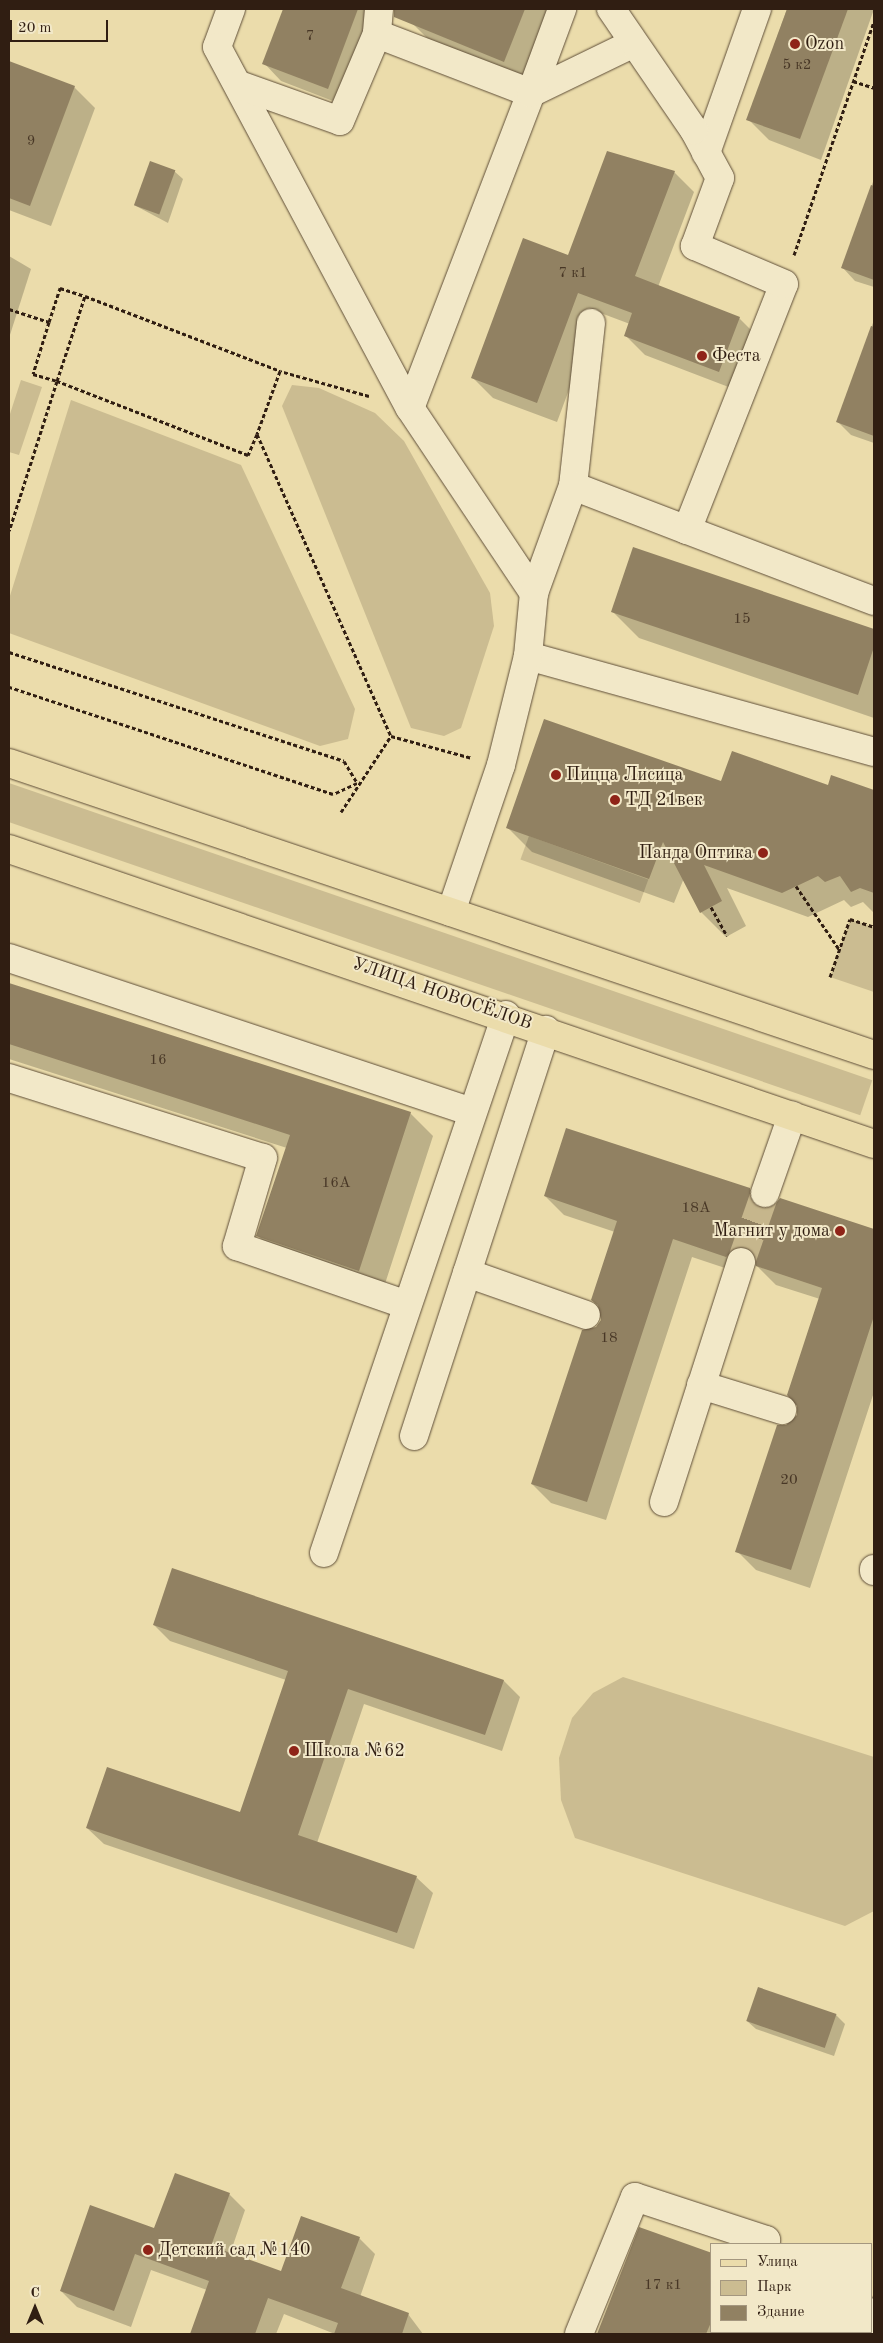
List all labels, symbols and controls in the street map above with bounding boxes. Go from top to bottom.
scale bar [12,10,110,42]
text: 20 m [18,21,52,36]
house number: 7 [306,28,314,46]
place label: Ozon [805,33,844,55]
marker: Ozon [789,38,801,50]
house number: 5 к2 [782,57,812,75]
house number: 9 [27,133,35,151]
house number: 7 к1 [558,265,588,283]
place label: Феста [712,345,761,367]
marker: Феста [696,350,708,362]
house number: 15 [733,611,751,629]
place label: Пицца Лисица [566,764,684,786]
marker: Пицца Лисица [550,769,562,781]
place label: ТД 21век [625,789,703,811]
marker: ТД 21век [609,794,621,806]
place label: Панда Оптика [639,842,753,864]
marker: Панда Оптика [757,847,769,859]
street label: УЛИЦА НОВОСЁЛОВ [349,953,535,1035]
house number: 16 [149,1052,167,1070]
house number: 16А [322,1175,350,1193]
house number: 18А [682,1200,710,1218]
place label: Магнит у дома [714,1220,830,1242]
marker: Магнит у дома [834,1225,846,1237]
house number: 18 [600,1330,618,1348]
house number: 20 [780,1472,798,1490]
place label: Школа №62 [304,1740,405,1762]
marker: Школа №62 [288,1745,300,1757]
place label: Детский сад №140 [158,2239,311,2261]
legend [710,2243,873,2333]
marker: Детский сад №140 [142,2244,154,2256]
text: Улица [757,2255,798,2270]
house number: 17 к1 [644,2277,682,2295]
text: Парк [757,2280,792,2295]
north arrow [10,2283,60,2333]
text: С [30,2286,40,2300]
text: Здание [757,2305,804,2320]

